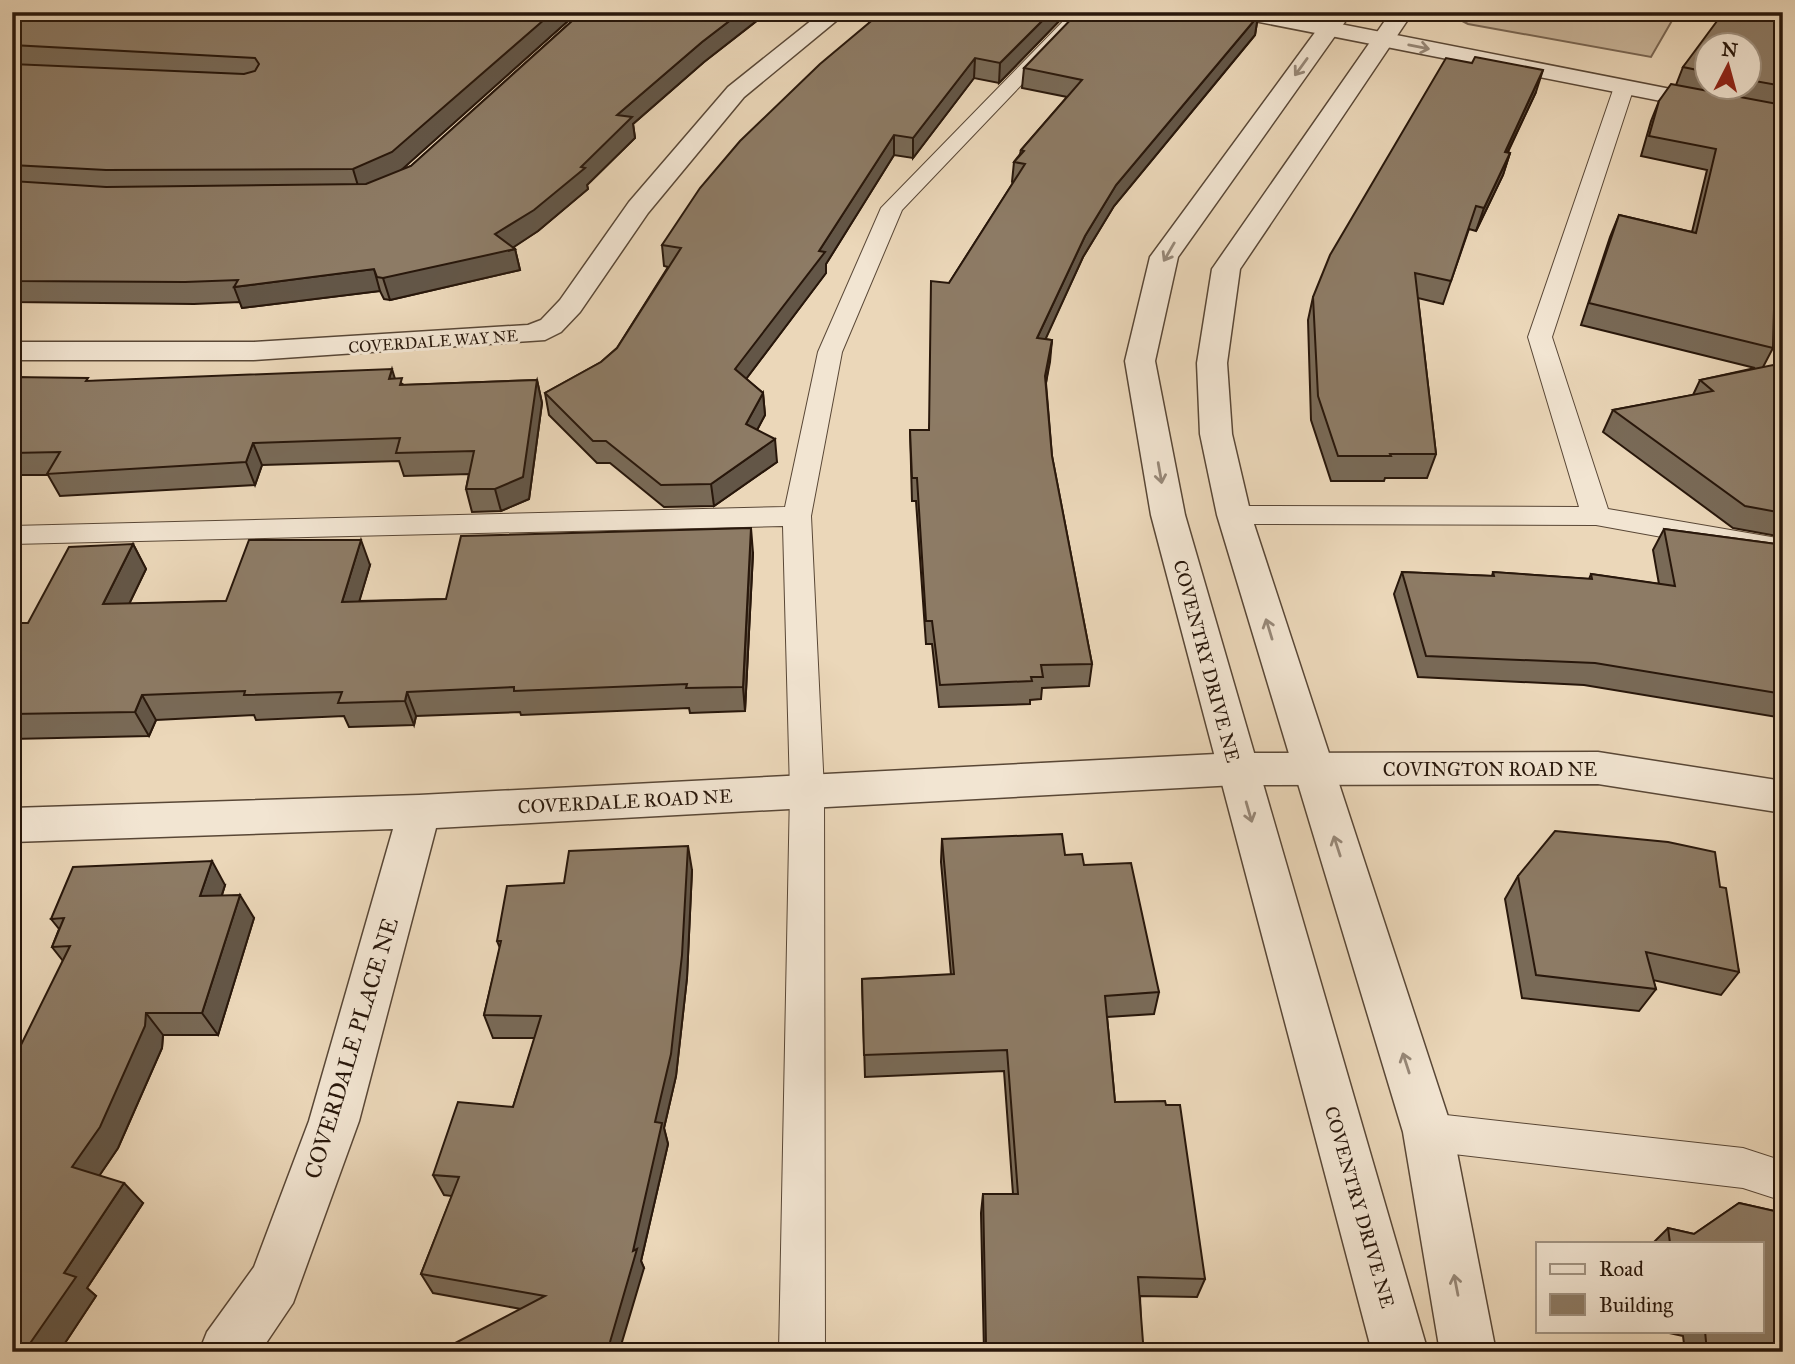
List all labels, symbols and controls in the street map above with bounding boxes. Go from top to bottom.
north arrow [1694,32,1764,102]
text: N [1721,37,1739,62]
one-way arrow [1407,40,1430,54]
one-way arrow [1293,57,1308,76]
one-way arrow [1162,242,1176,262]
street label: COVERDALE WAY NE [348,326,518,357]
one-way arrow [1154,461,1168,484]
street label: COVENTRY DRIVE NE [1168,557,1245,765]
one-way arrow [1262,618,1275,640]
street label: COVINGTON ROAD NE [1383,758,1598,781]
street label: COVERDALE ROAD NE [517,784,733,819]
one-way arrow [1243,801,1256,823]
one-way arrow [1330,836,1342,858]
street label: COVERDALE PLACE NE [298,914,404,1182]
one-way arrow [1398,1052,1411,1074]
street label: COVENTRY DRIVE NE [1320,1104,1399,1311]
legend [1536,1242,1764,1332]
text: Road [1599,1256,1644,1282]
one-way arrow [1449,1274,1462,1297]
text: Building [1599,1292,1673,1318]

